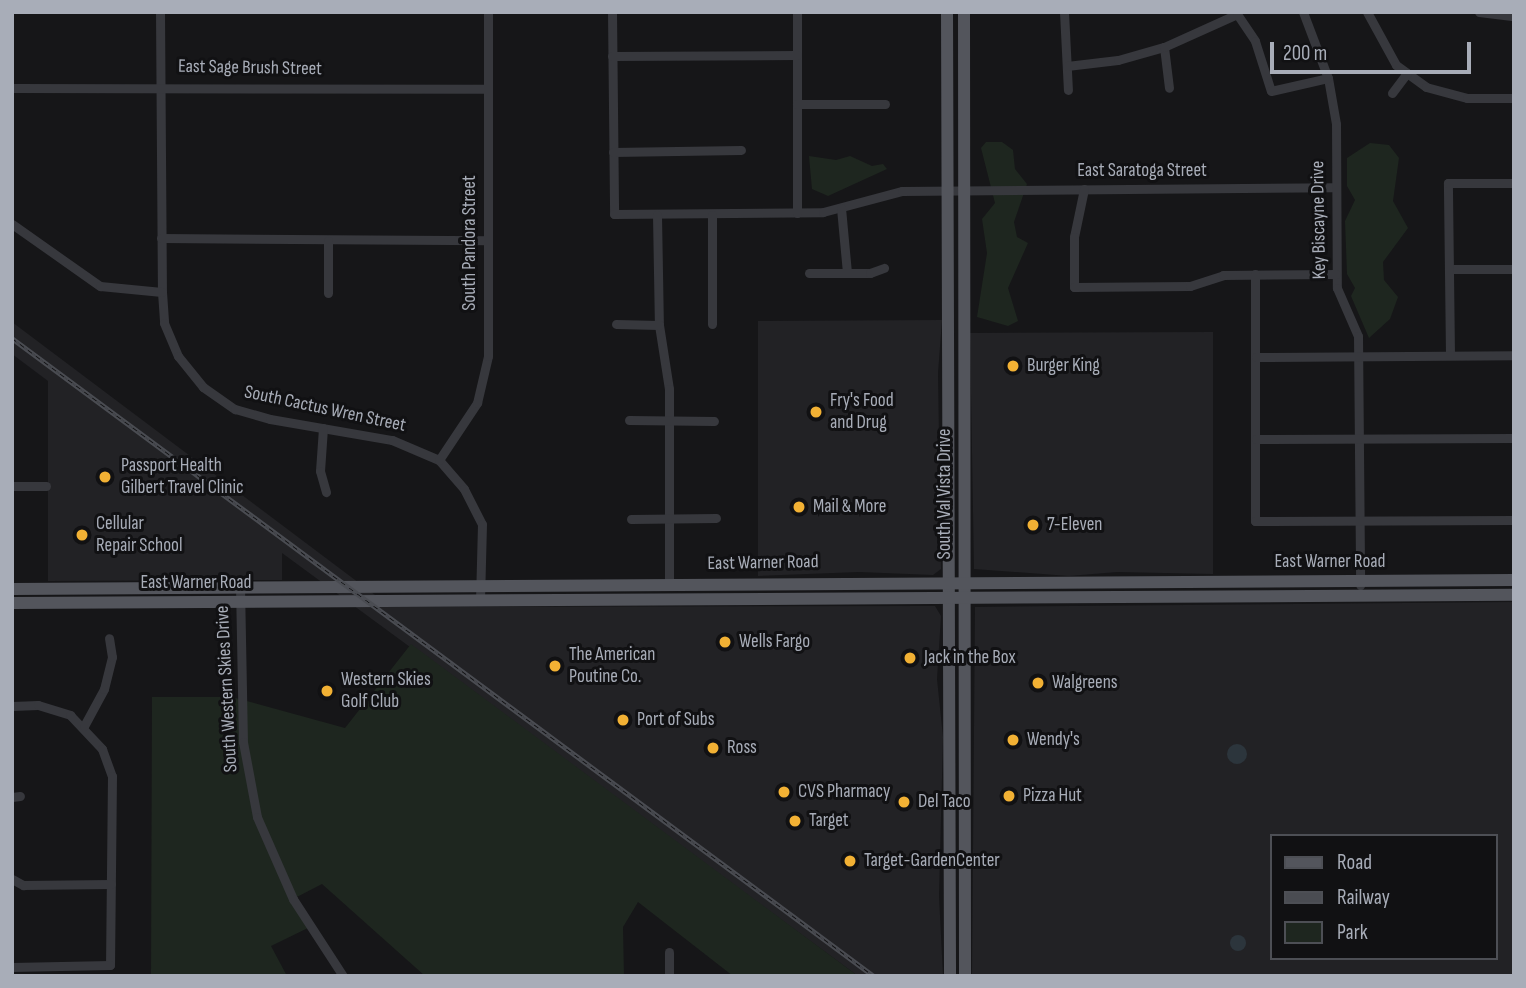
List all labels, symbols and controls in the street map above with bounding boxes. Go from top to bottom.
scale bar [1274,28,1475,72]
text: 200 m [1283,41,1327,66]
street label: East Sage Brush Street [178,55,322,81]
street label: East Saratoga Street [1077,160,1207,182]
street label: Key Biscayne Drive [1307,160,1331,280]
street label: South Pandora Street [459,175,481,311]
place label: Burger King [1027,355,1100,377]
marker: Burger King [1005,358,1021,374]
street label: South Cactus Wren Street [242,381,408,437]
place label: Fry's Food and Drug [830,390,894,434]
marker: Fry's Food and Drug [808,404,824,420]
street label: South Val Vista Drive [934,429,956,559]
place label: Passport Health Gilbert Travel Clinic [121,455,244,499]
marker: Passport Health Gilbert Travel Clinic [95,467,115,487]
place label: Mail & More [813,496,886,518]
marker: Mail & More [791,499,807,515]
place label: Cellular Repair School [96,513,183,557]
place label: 7-Eleven [1047,514,1102,536]
marker: 7-Eleven [1025,517,1041,533]
marker: Cellular Repair School [74,527,90,543]
street label: East Warner Road [707,551,819,575]
street label: East Warner Road [1274,551,1386,573]
street label: East Warner Road [140,572,252,594]
street label: South Western Skies Drive [211,605,243,773]
place label: Wells Fargo [739,631,810,653]
marker: Wells Fargo [717,634,733,650]
place label: The American Poutine Co. [569,644,655,688]
place label: Jack in the Box [924,647,1016,669]
marker: Jack in the Box [902,650,918,666]
marker: The American Poutine Co. [547,658,563,674]
place label: Western Skies Golf Club [341,669,431,713]
place label: Walgreens [1052,672,1118,694]
marker: Walgreens [1030,675,1046,691]
marker: Western Skies Golf Club [319,683,335,699]
place label: Port of Subs [637,709,715,731]
marker: Port of Subs [615,712,631,728]
place label: Wendy's [1027,729,1080,751]
marker: Wendy's [1005,732,1021,748]
place label: Ross [727,737,757,759]
marker: Ross [705,740,721,756]
place label: CVS Pharmacy [798,781,890,803]
marker: CVS Pharmacy [776,784,792,800]
place label: Pizza Hut [1023,785,1082,807]
marker: Pizza Hut [1001,788,1017,804]
place label: Del Taco [918,791,971,813]
marker: Del Taco [896,794,912,810]
place label: Target [809,810,849,832]
marker: Target [787,813,803,829]
legend [1270,834,1498,960]
place label: Target-GardenCenter [864,850,1000,872]
text: Road [1337,850,1372,875]
marker: Target-GardenCenter [842,853,858,869]
text: Railway [1337,885,1390,910]
text: Park [1337,920,1368,945]

